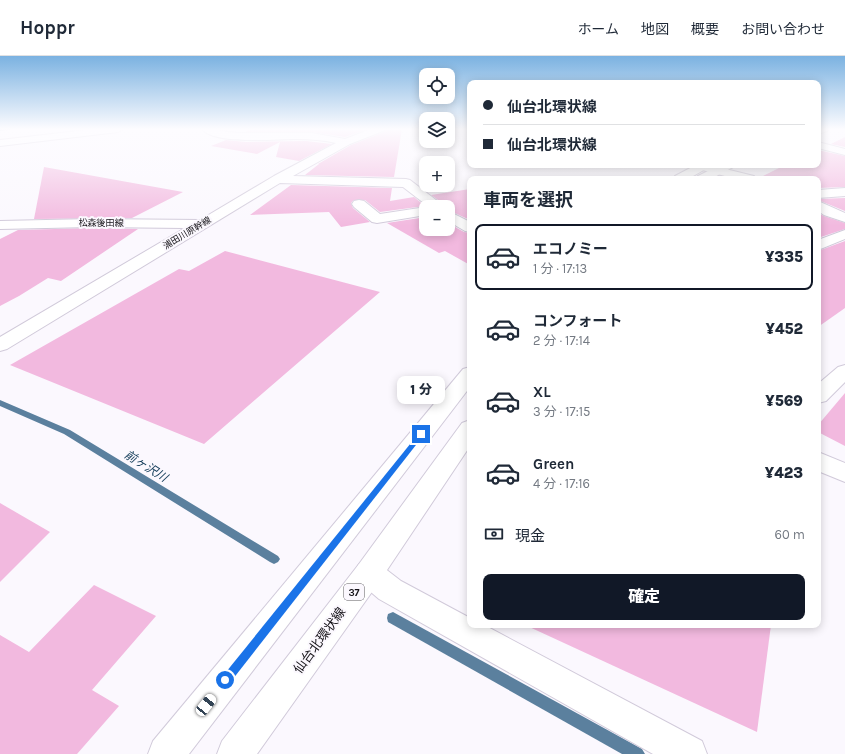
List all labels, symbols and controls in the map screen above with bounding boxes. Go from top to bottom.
text: Hoppr [20,17,75,39]
text: ホーム [577,21,619,38]
text: 地図 [641,21,669,38]
text: 概要 [691,21,719,38]
text: お問い合わせ [741,21,825,38]
map controls [419,68,455,236]
button: locate [419,68,455,104]
text: 仙台北環状線 [507,98,597,116]
button: layers [419,112,455,148]
text: 仙台北環状線 [507,136,597,154]
button: + [419,156,455,192]
text: 車両を選択 [483,189,573,211]
button: − [419,200,455,236]
street label: 浦田川原幹線 [161,213,214,251]
street label: 松森後田線 [78,218,124,228]
icon: car [485,239,521,275]
text: エコノミー [533,240,608,258]
text: ¥335 [765,248,803,266]
text: 1 分 · 17:13 [533,261,587,276]
icon: car [485,311,521,347]
text: コンフォート [533,312,623,330]
text: ¥452 [766,320,803,338]
text: 2 分 · 17:14 [533,333,590,348]
callout: 1 分 [397,376,445,404]
text: 1 分 [410,382,432,397]
icon: car [485,383,521,419]
text: XL [533,383,551,401]
text: ¥569 [765,392,803,410]
text: 3 分 · 17:15 [533,404,590,419]
route end [412,425,430,443]
water label: 前ヶ沢川 [122,447,172,486]
icon: car [485,455,521,491]
text: Green [533,455,574,473]
text: ¥423 [765,464,803,482]
text: 4 分 · 17:16 [533,476,590,491]
icon: cash [483,523,505,545]
text: 現金 [515,527,545,545]
text: 60 m [775,527,805,542]
button: 確定 [483,574,805,620]
road number: 37 [344,584,364,600]
street label: 仙台北環状線 [290,604,348,676]
route start [216,671,234,689]
car [194,692,218,718]

